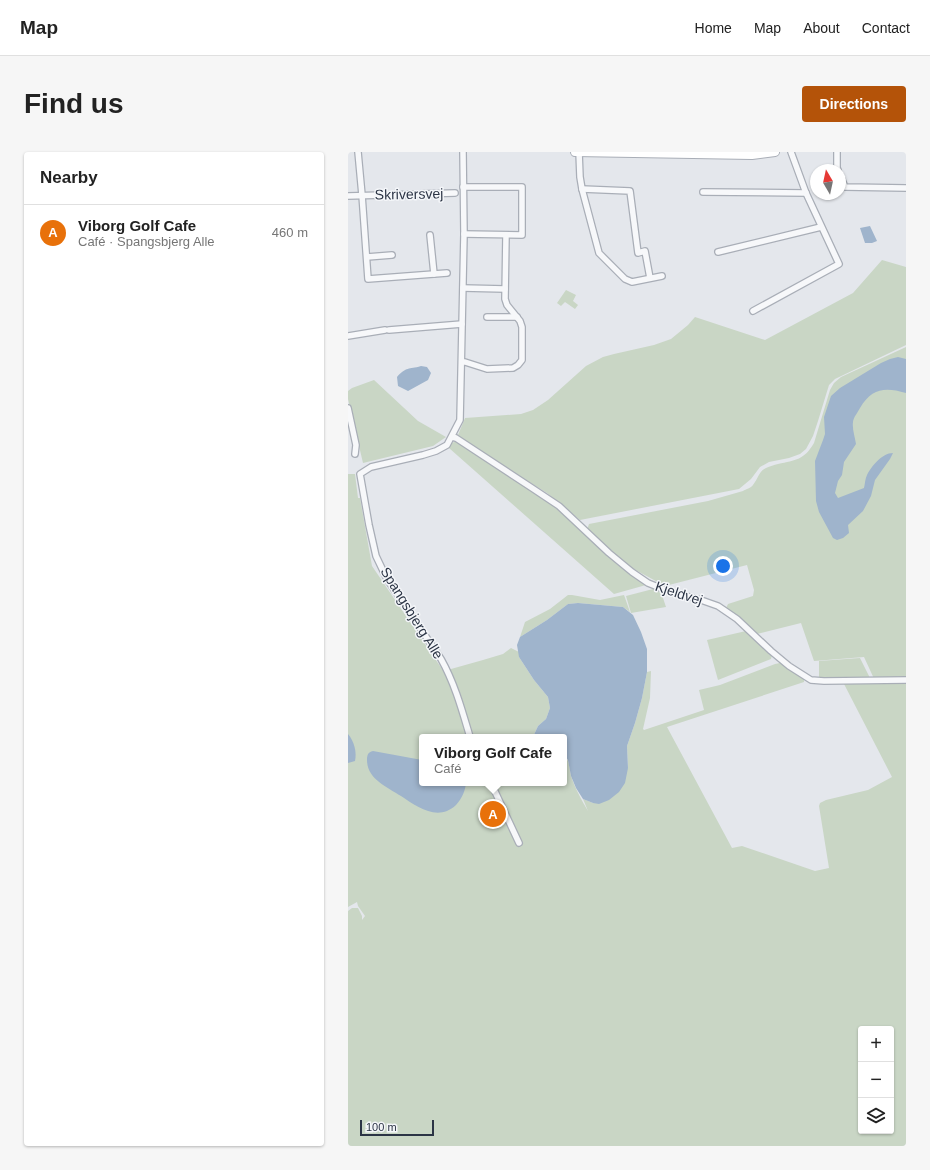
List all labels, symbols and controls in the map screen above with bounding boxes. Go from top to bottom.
text: Map [20,17,58,38]
text: Home [695,20,732,36]
text: Map [754,20,781,36]
text: About [803,20,840,36]
text: Contact [862,20,910,36]
button: Directions [802,86,906,122]
text: Find us [24,88,124,119]
north arrow [810,164,846,200]
text: Nearby [40,168,98,187]
street label: Skriversvej [375,185,443,203]
text: Viborg Golf Cafe [78,217,196,234]
text: A [48,225,58,240]
text: 460 m [272,225,308,240]
text: Café · Spangsbjerg Alle [78,234,215,249]
your location [713,556,733,576]
street label: Spangsbjerg Alle [377,564,447,662]
street label: Kjeldvej [653,578,705,608]
popup [419,734,567,786]
text: Viborg Golf Cafe [434,744,552,761]
text: Café [434,761,461,776]
pin: A [480,799,506,829]
map controls [858,1026,894,1134]
button: + [858,1026,894,1062]
button: − [858,1062,894,1098]
button: layers [858,1098,894,1134]
scale bar [360,1118,434,1137]
text: 100 m [366,1121,397,1133]

